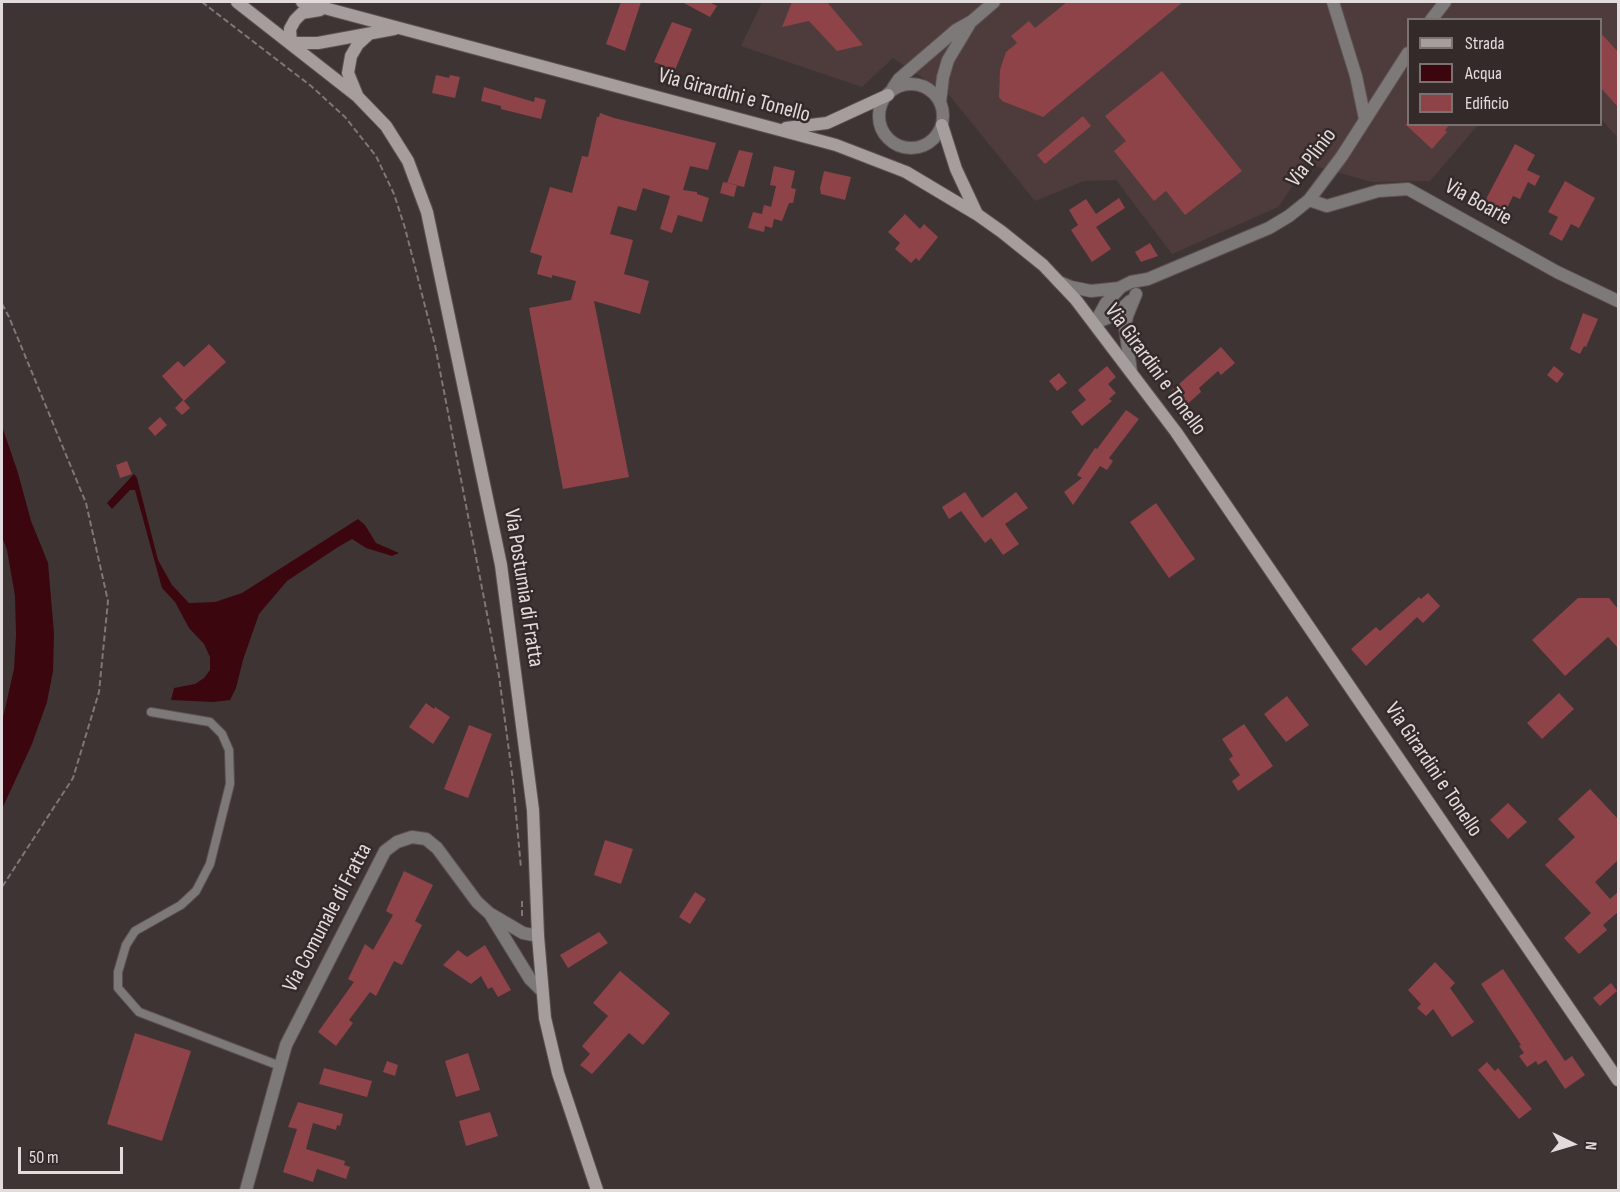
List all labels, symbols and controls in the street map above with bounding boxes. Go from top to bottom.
legend [1407,18,1602,126]
text: Strada [1465,33,1504,54]
street label: Via Girardini e Tonello [655,63,813,129]
text: Acqua [1465,63,1502,84]
text: Edificio [1465,93,1509,114]
street label: Via Plinio [1281,123,1343,193]
street label: Via Boarie [1440,174,1516,232]
street label: Via Girardini e Tonello [1098,299,1212,441]
street label: Via Postumia di Fratta [497,507,549,669]
street label: Via Girardini e Tonello [1378,698,1488,842]
street label: Via Comunale di Fratta [278,839,378,997]
north arrow [1542,1114,1602,1174]
scale bar [21,1135,126,1173]
text: N [1581,1141,1600,1151]
text: 50 m [29,1147,59,1168]

